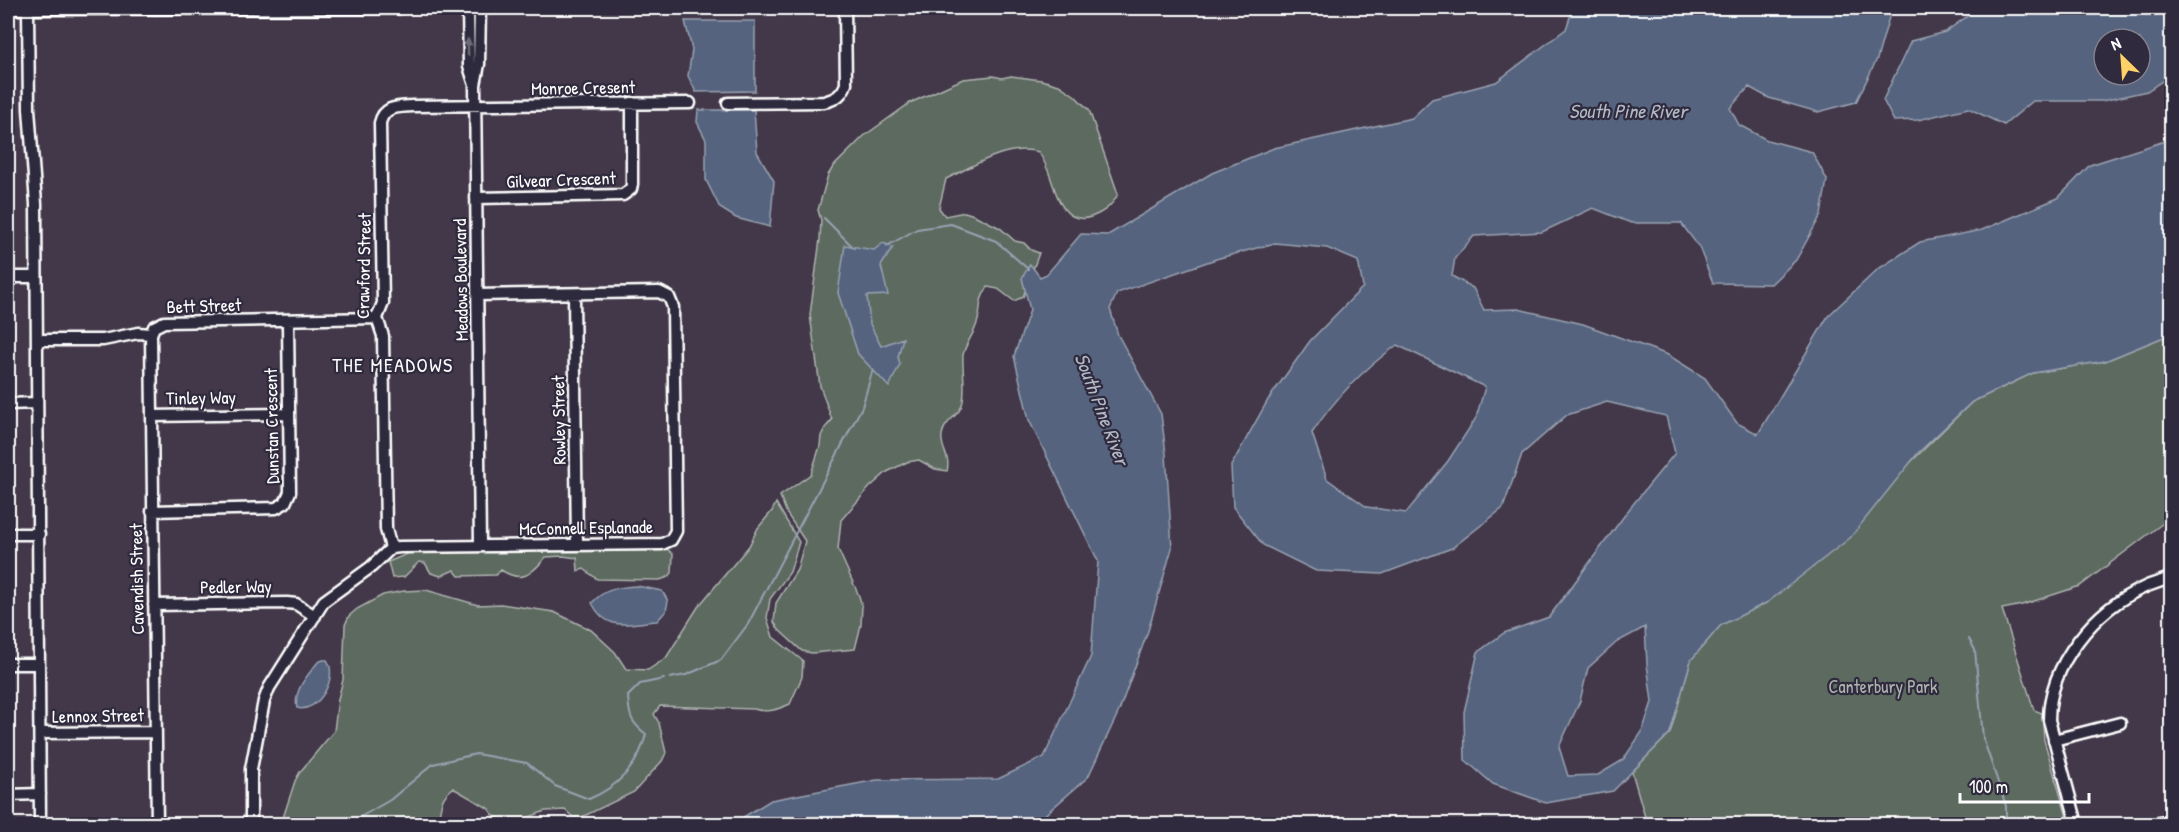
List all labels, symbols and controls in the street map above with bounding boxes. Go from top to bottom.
north arrow [2092,27,2152,87]
text: N [2107,31,2125,55]
one-way arrow [464,37,473,56]
street label: Monroe Cresent [531,74,636,101]
water label: South Pine River [1569,97,1689,124]
street label: Gilvear Crescent [506,165,617,194]
street label: Crawford Street [350,212,377,319]
street label: Meadows Boulevard [447,219,474,341]
street label: Bett Street [166,292,243,319]
water label: South Pine River [1069,349,1137,471]
district label: THE MEADOWS [332,351,454,378]
street label: Dunstan Crescent [258,367,285,484]
street label: Rowley Street [545,374,572,465]
street label: Tinley Way [166,384,237,411]
street label: McConnell Esplanade [519,514,653,541]
street label: Cavendish Street [123,522,150,635]
street label: Pedler Way [200,573,272,600]
park label: Canterbury Park [1829,674,1938,699]
street label: Lennox Street [52,702,145,729]
scale bar [1960,766,2089,804]
text: 100 m [1969,774,2008,799]

